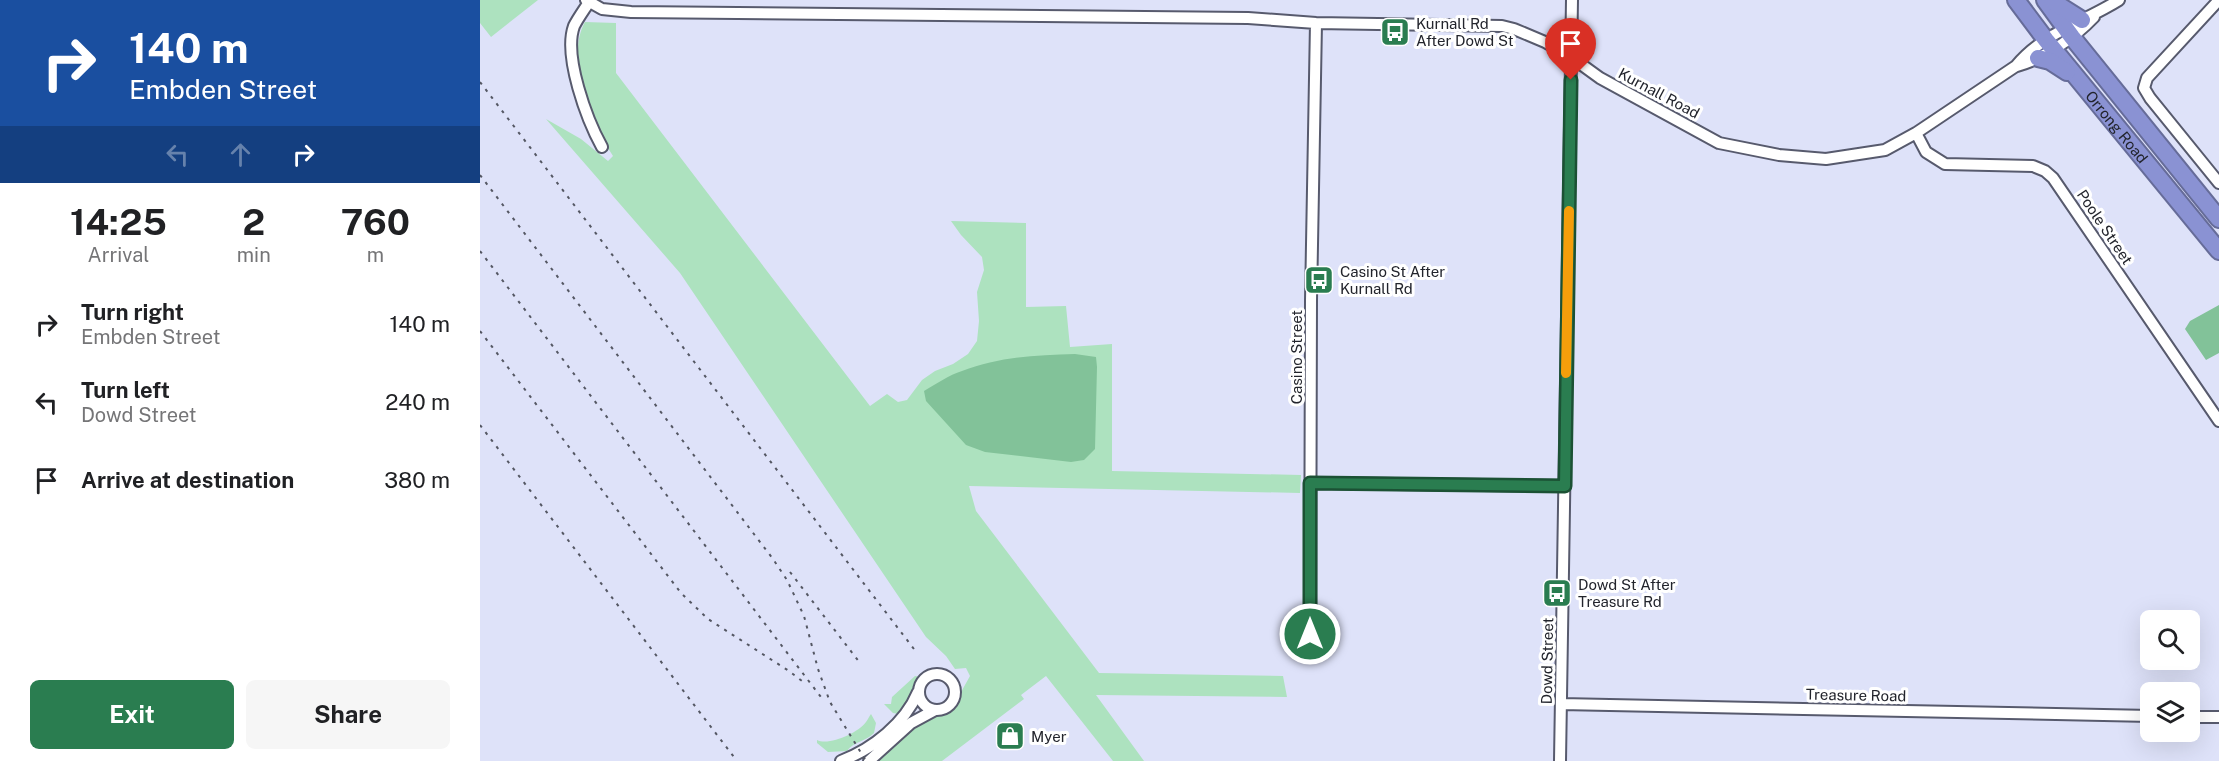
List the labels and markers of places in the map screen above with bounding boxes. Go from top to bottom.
place label: Kurnall Rd After Dowd St [1416,15,1514,49]
bus stop icon: Kurnall Rd After Dowd St [1379,16,1411,48]
pin [1545,18,1596,80]
place label: Casino St After Kurnall Rd [1340,263,1445,297]
bus stop icon: Casino St After Kurnall Rd [1303,264,1335,296]
place label: Dowd St After Treasure Rd [1578,576,1676,610]
bus stop icon: Dowd St After Treasure Rd [1541,577,1573,609]
shop icon: Myer [994,720,1026,752]
place label: Myer [1031,728,1067,745]

